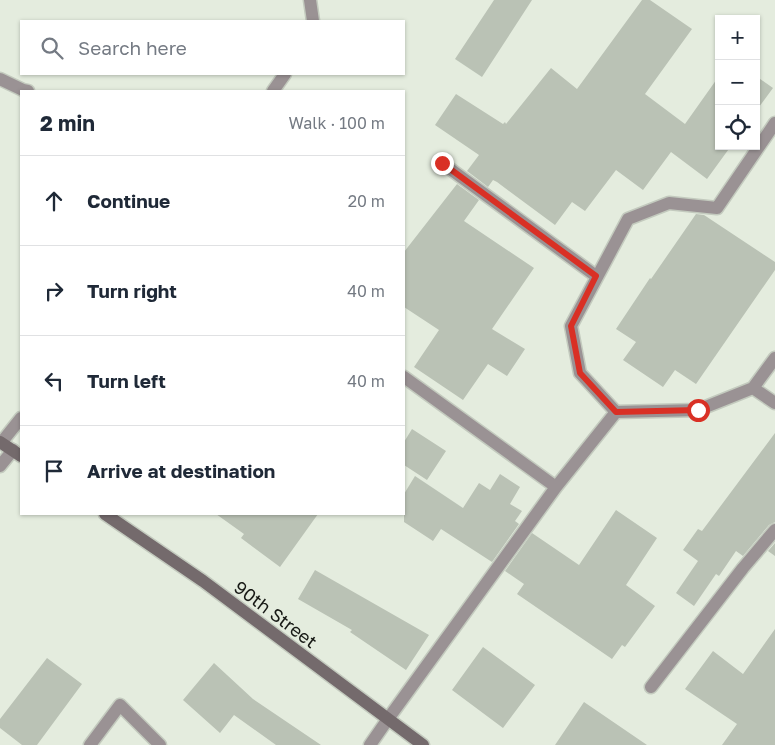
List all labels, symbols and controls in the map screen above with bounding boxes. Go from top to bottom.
map controls [715,15,760,150]
button: + [715,15,760,60]
search box [20,20,405,75]
icon: search [38,34,66,62]
text: Search here [78,36,187,59]
button: − [715,60,760,105]
button: locate [715,105,760,150]
text: 2 min [40,110,95,136]
text: Walk · 100 m [289,113,385,133]
route end [431,152,454,175]
icon: ahead [40,187,68,215]
text: Continue [87,189,170,212]
text: 20 m [348,191,385,211]
icon: right [40,277,68,305]
text: Turn right [87,279,177,302]
text: 40 m [347,281,385,301]
icon: left [40,367,68,395]
text: Turn left [87,369,166,392]
text: 40 m [347,371,385,391]
route start [687,399,710,422]
icon: arrive [40,457,68,485]
text: Arrive at destination [87,459,275,482]
street label: 90th Street [230,576,322,652]

